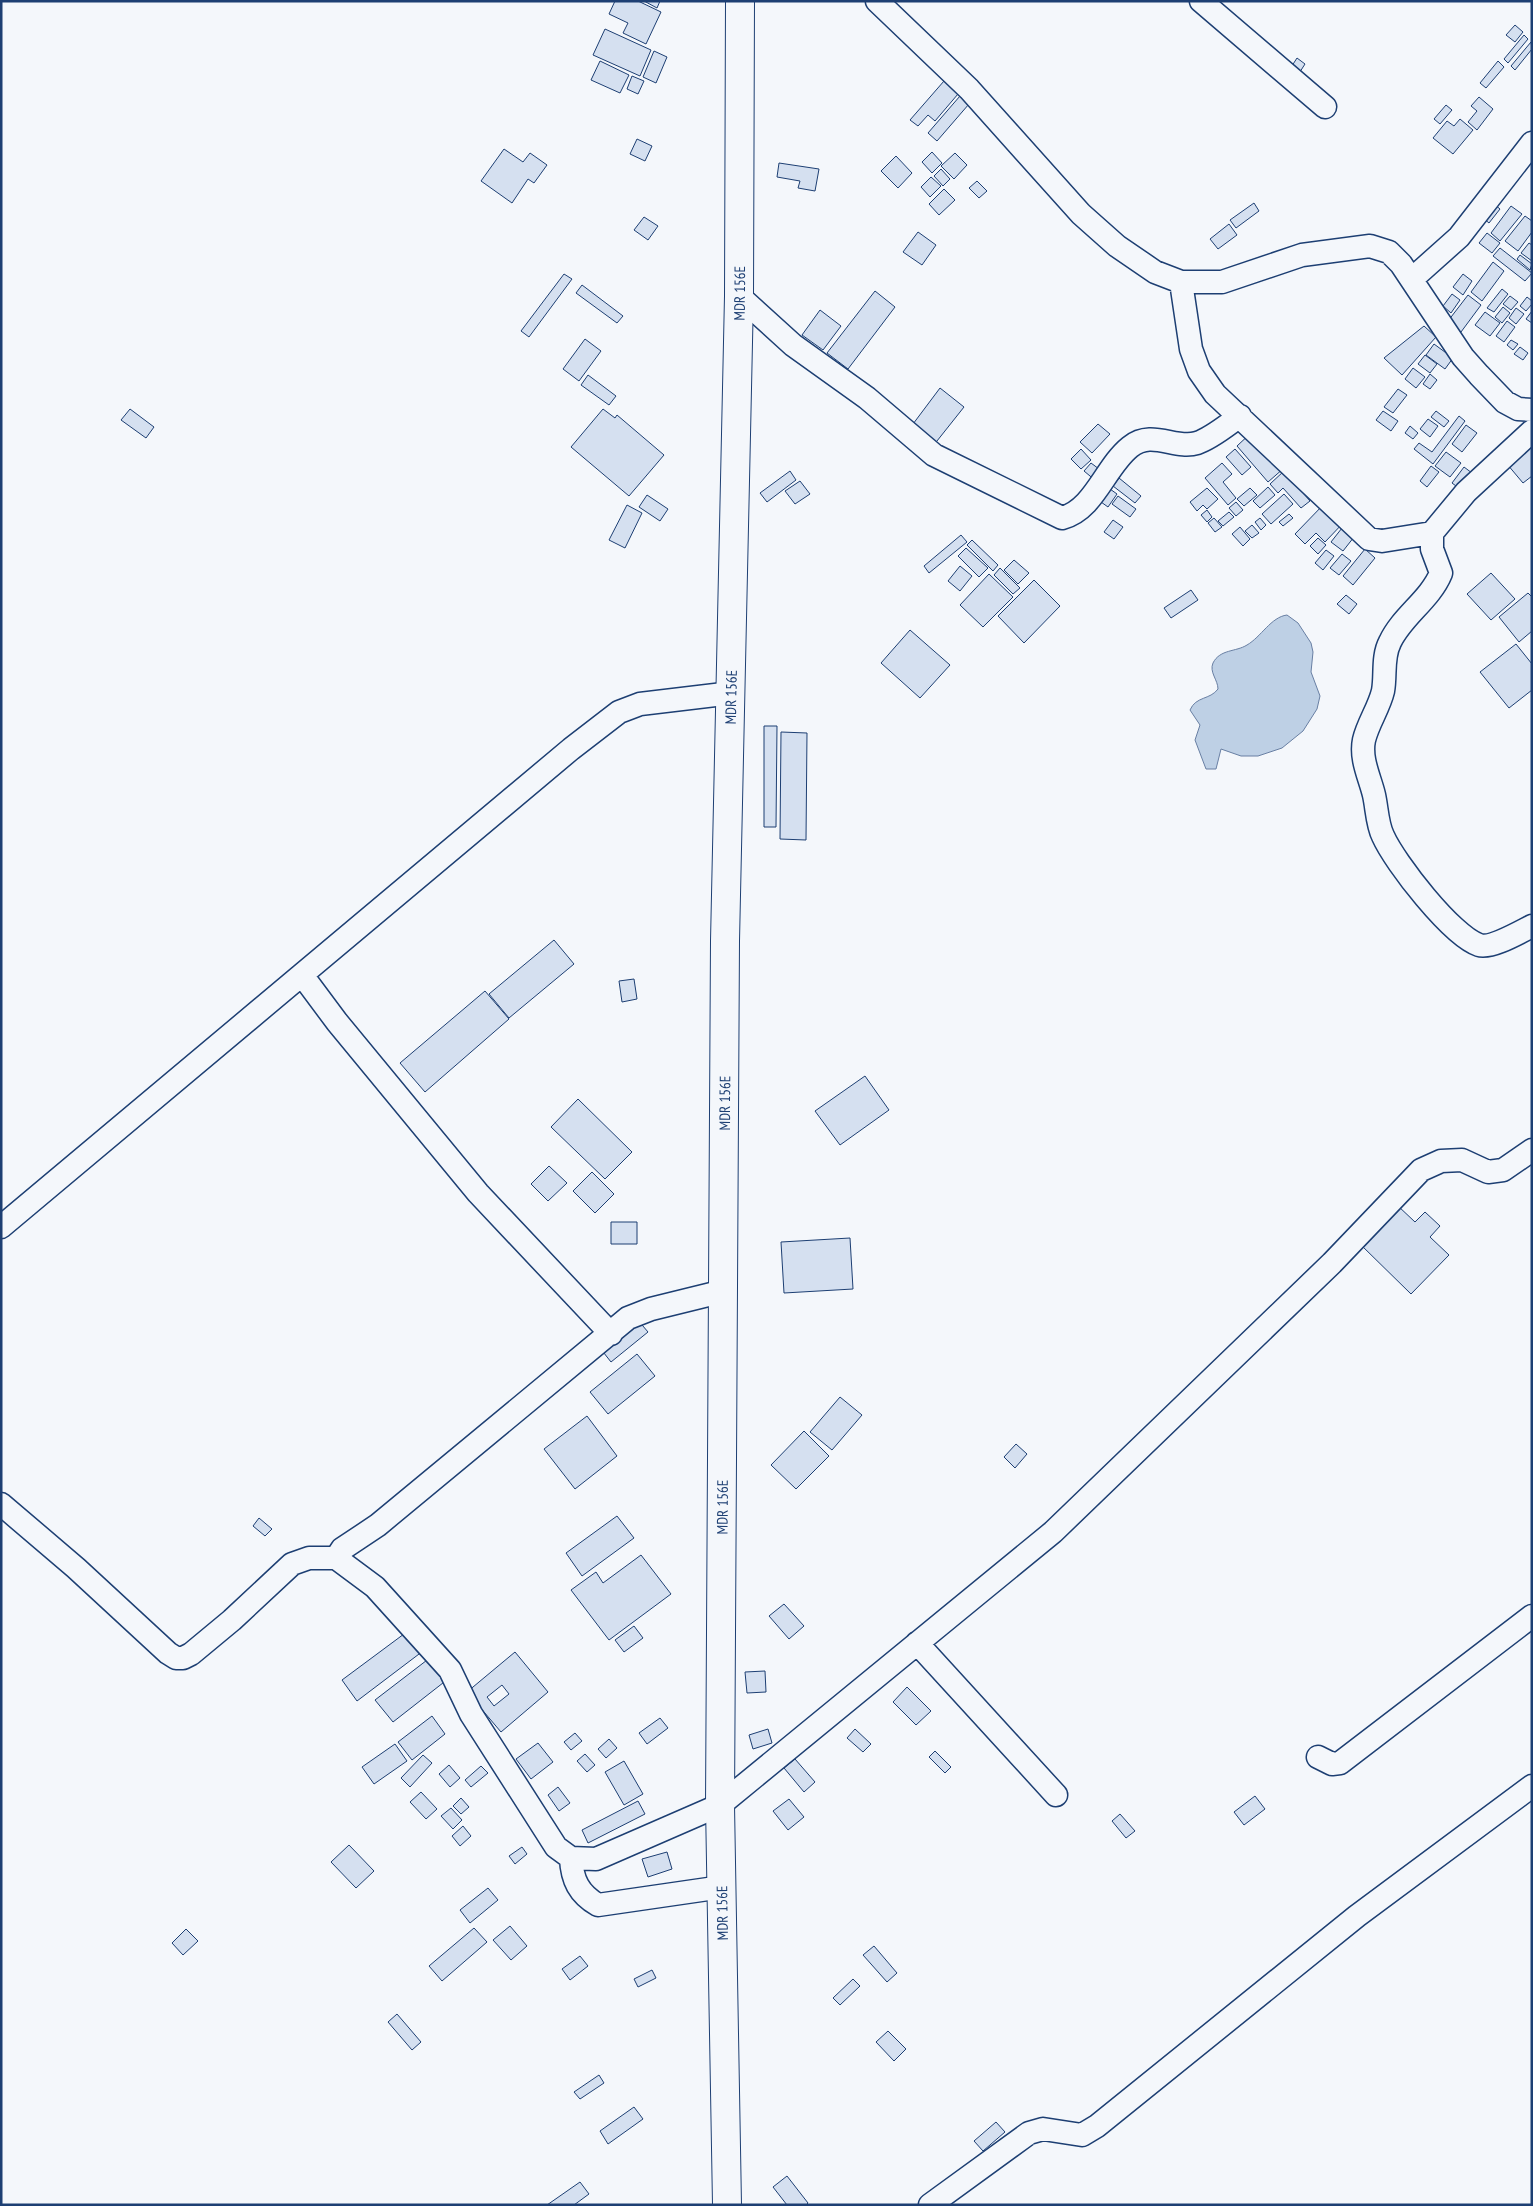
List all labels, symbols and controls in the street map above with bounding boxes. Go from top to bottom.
street label: MDR 156E [729,266,749,321]
street label: MDR 156E [720,670,740,725]
street label: MDR 156E [714,1076,734,1130]
street label: MDR 156E [712,1480,731,1534]
street label: MDR 156E [712,1886,732,1940]

